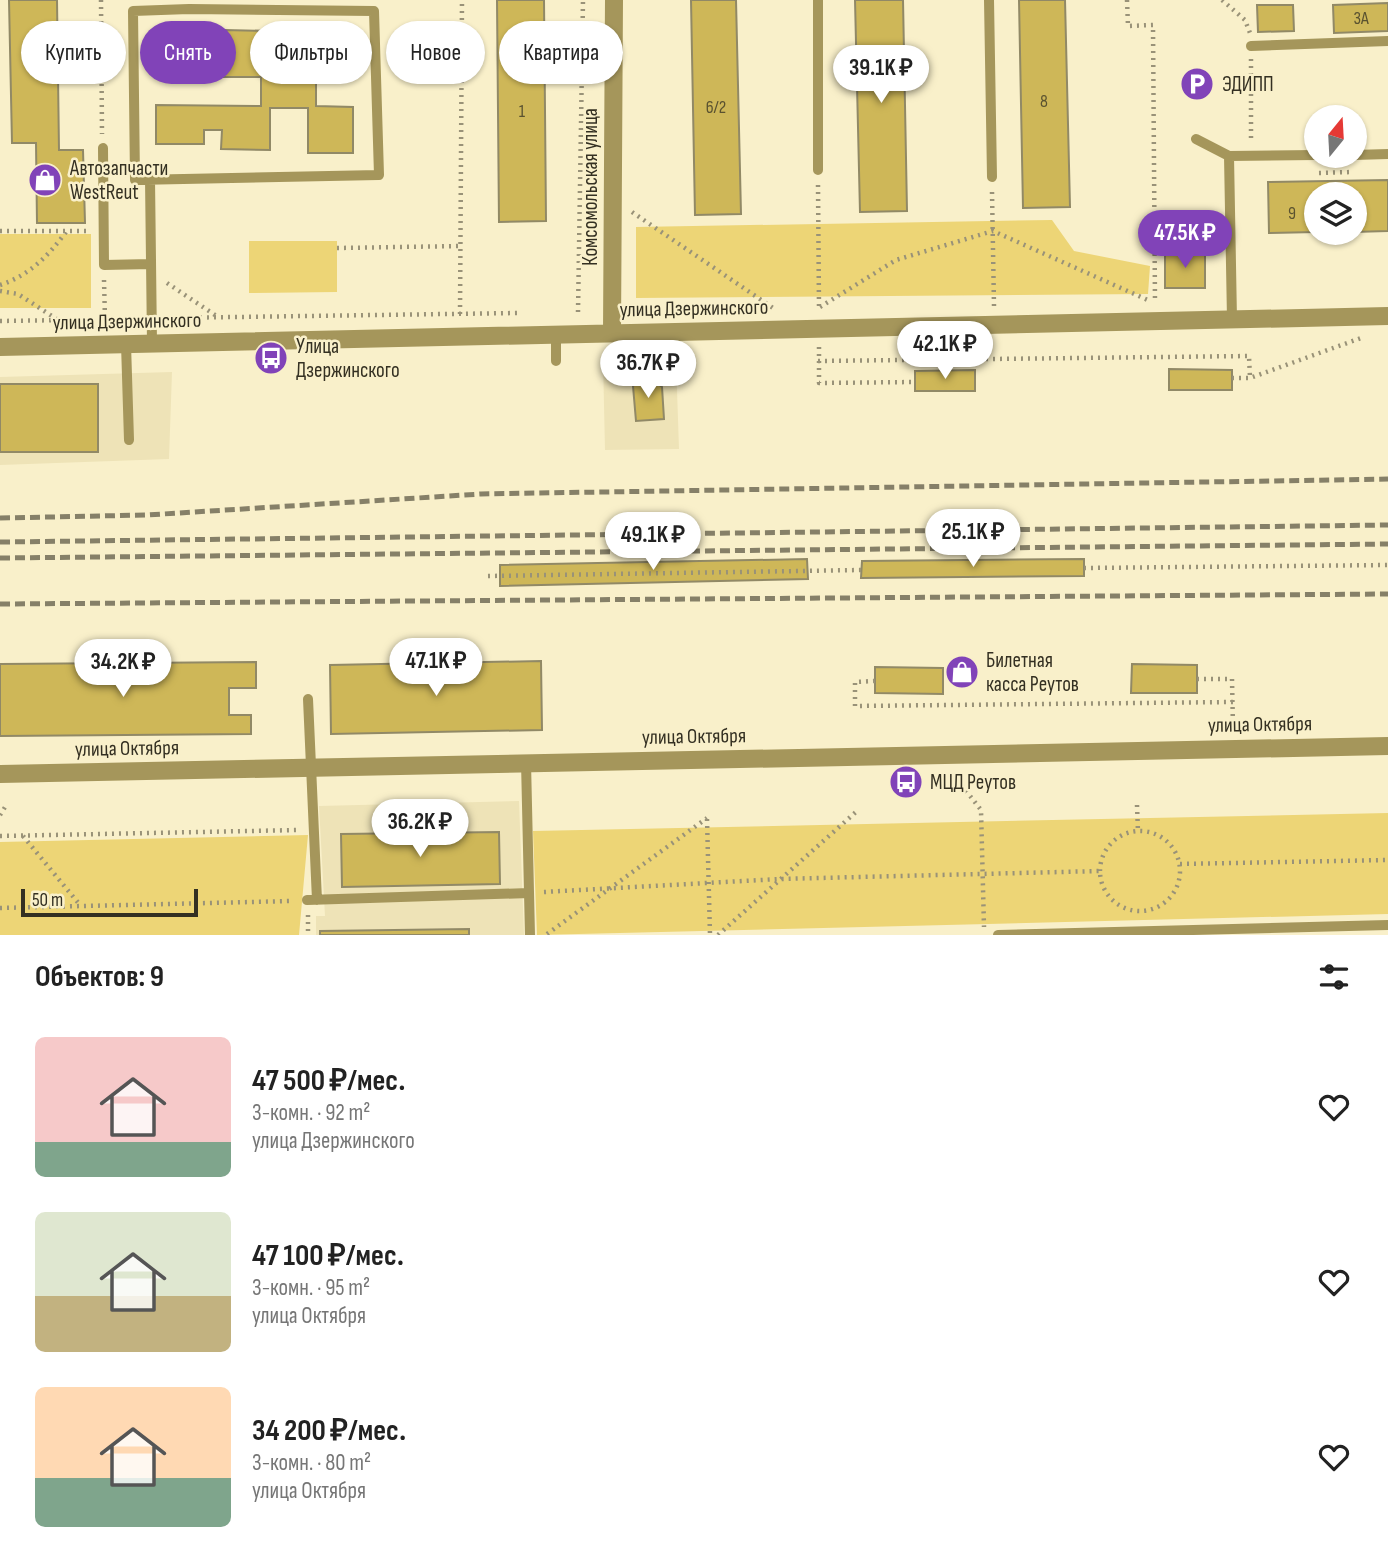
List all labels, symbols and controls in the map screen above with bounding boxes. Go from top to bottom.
house number: 3А [1353,8,1369,29]
chip: Купить [21,21,126,84]
chip: Снять [140,21,236,84]
chip: Фильтры [250,21,372,84]
chip: Новое [386,21,485,84]
chip: Квартира [499,21,623,84]
pin: 39.1K ₽ [816,46,946,105]
text: 39.1K ₽ [849,54,913,82]
parking icon: ЭДИПП [1178,65,1216,103]
place label: ЭДИПП [1222,72,1274,97]
house number: 8 [1040,91,1048,112]
house number: 6/2 [706,97,726,118]
house number: 1 [519,101,526,122]
north arrow [1304,105,1367,168]
map controls [1304,105,1367,245]
street label: Комсомольская улица [578,108,603,266]
place label: Автозапчасти WestReut [69,156,168,205]
shop icon: Автозапчасти WestReut [26,161,64,199]
button: layers [1304,182,1367,245]
house number: 9 [1288,203,1296,224]
pin: 47.5K ₽ [1120,210,1250,270]
text: 47.5K ₽ [1154,219,1216,247]
street label: улица Дзержинского [619,295,769,322]
street label: улица Дзержинского [52,308,202,335]
pin: 42.1K ₽ [880,322,1010,381]
text: 42.1K ₽ [913,330,977,358]
place label: Улица Дзержинского [296,334,400,383]
bus stop icon: Улица Дзержинского [252,339,290,377]
pin: 36.7K ₽ [583,340,713,400]
text: 36.7K ₽ [616,349,680,377]
pin: 25.1K ₽ [908,510,1038,569]
pin: 49.1K ₽ [588,512,718,572]
text: 25.1K ₽ [941,518,1005,546]
text: 49.1K ₽ [621,521,685,549]
pin: 47.1K ₽ [371,638,501,698]
pin: 34.2K ₽ [58,640,188,699]
text: 47.1K ₽ [405,647,467,675]
text: 34.2K ₽ [90,648,156,676]
place label: Билетная касса Реутов [986,648,1079,697]
shop icon: Билетная касса Реутов [943,653,981,691]
street label: улица Октября [1208,711,1312,738]
street label: улица Октября [642,723,746,750]
street label: улица Октября [75,735,179,762]
bus stop icon: МЦД Реутов [887,763,925,801]
place label: МЦД Реутов [930,770,1016,795]
pin: 36.2K ₽ [355,800,485,859]
text: 36.2K ₽ [388,808,452,836]
scale bar [21,886,198,918]
text: 50 m [32,889,63,912]
icon: filters [1315,958,1353,996]
text: Объектов: 9 [35,959,164,995]
text: 47 500 ₽/мес. [252,1063,405,1099]
icon: home [91,1065,175,1149]
icon: heart [1315,1088,1353,1126]
text: 3-комн. · 92 m² [252,1099,370,1127]
text: улица Дзержинского [252,1127,415,1155]
text: 47 100 ₽/мес. [252,1238,404,1274]
icon: home [91,1240,175,1324]
icon: heart [1315,1263,1353,1301]
text: 3-комн. · 95 m² [252,1274,370,1302]
text: улица Октября [252,1302,366,1330]
text: 34 200 ₽/мес. [252,1413,406,1449]
icon: home [91,1415,175,1499]
icon: heart [1315,1438,1353,1476]
text: 3-комн. · 80 m² [252,1449,371,1477]
text: улица Октября [252,1477,366,1505]

